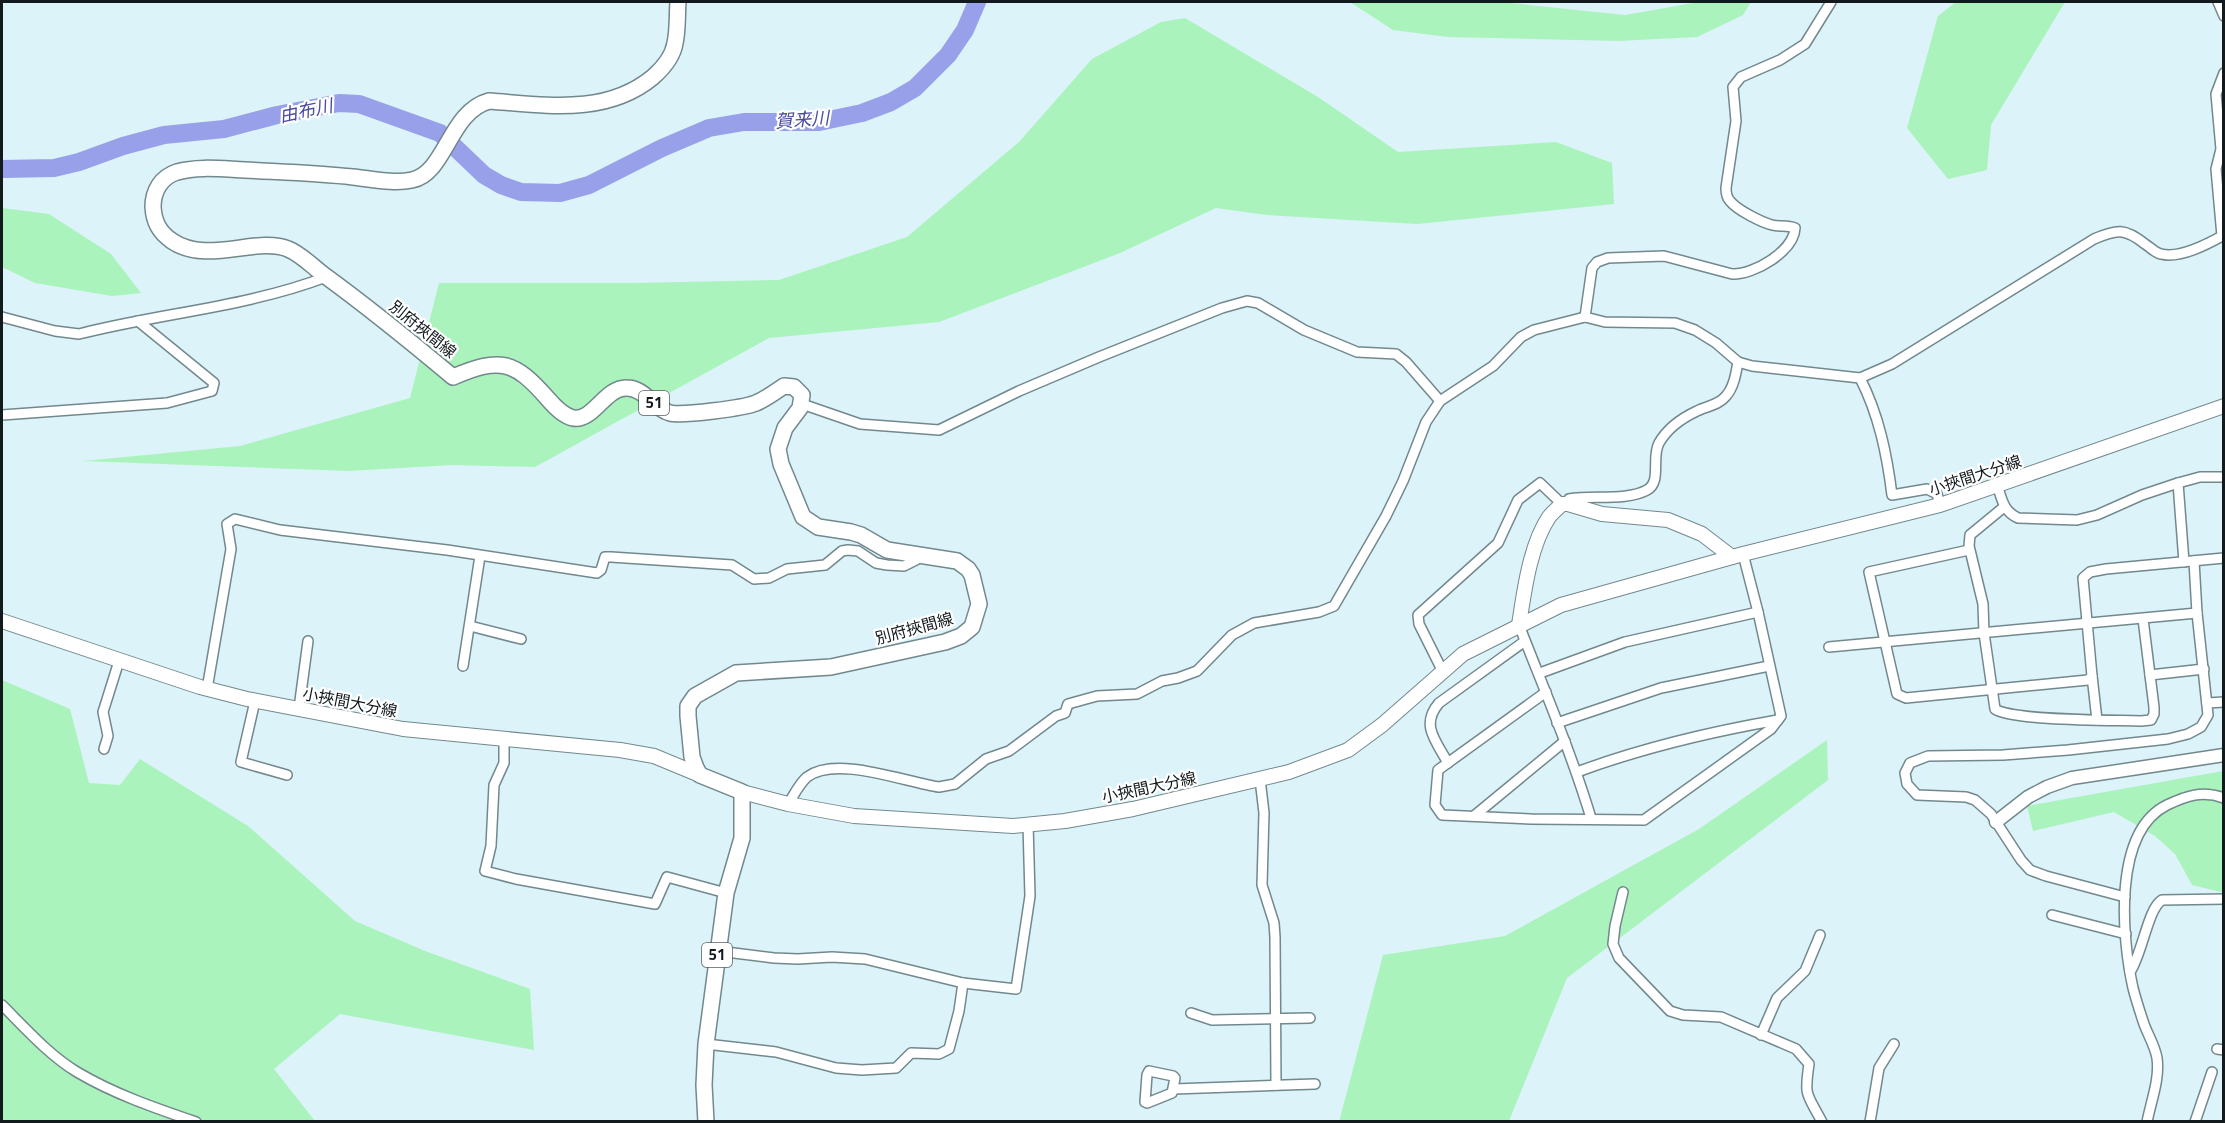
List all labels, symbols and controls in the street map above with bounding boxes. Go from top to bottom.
water label: 由布川 [277,91,337,129]
water label: 賀来川 [774,104,832,135]
street label: 別府挾間線 [384,294,462,364]
road number: 51 [639,391,669,415]
street label: 小挾間大分線 [1926,449,2024,501]
street label: 別府挾間線 [872,606,956,650]
street label: 小挾間大分線 [301,681,399,723]
street label: 小挾間大分線 [1100,765,1198,809]
road number: 51 [702,943,732,967]

